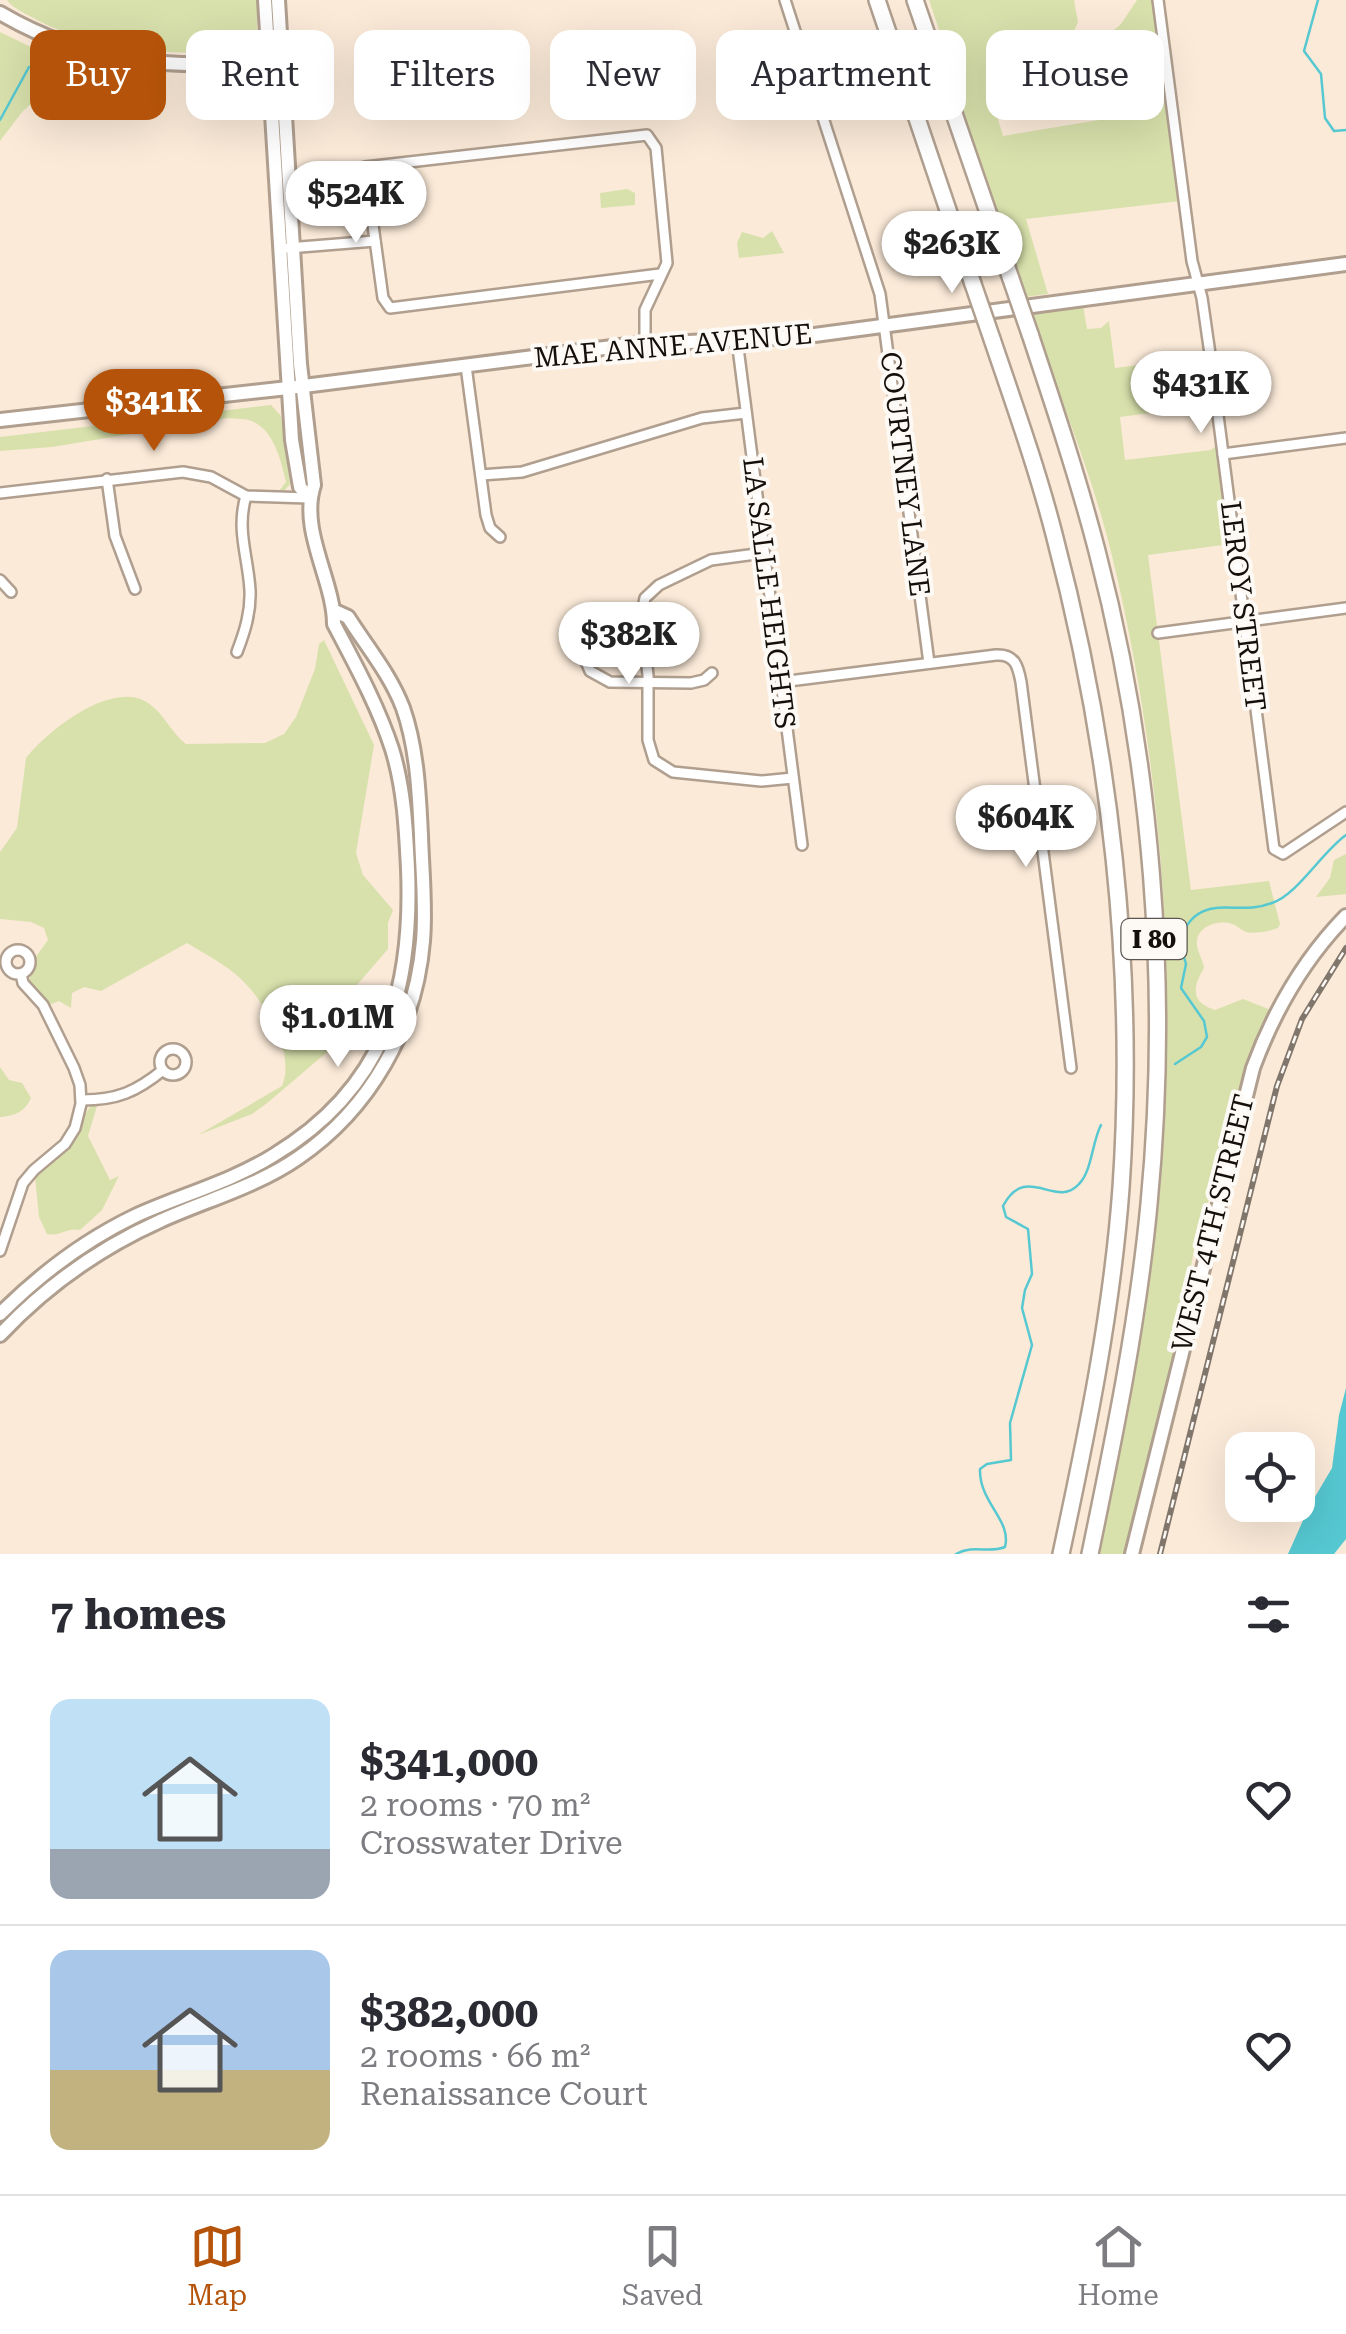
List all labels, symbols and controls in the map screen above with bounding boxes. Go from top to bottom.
chip: Buy [30,30,166,120]
chip: Rent [186,30,334,120]
chip: Filters [354,30,530,120]
chip: New [550,30,696,120]
chip: Apartment [716,30,966,120]
chip: House [986,30,1164,120]
pin: $524K [286,161,426,246]
text: $524K [308,174,404,212]
pin: $263K [882,211,1022,296]
text: $263K [904,224,1000,262]
street label: MAE ANNE AVENUE [533,317,813,375]
street label: COURTNEY LANE [874,350,936,598]
pin: $431K [1131,351,1271,436]
text: $431K [1153,364,1249,402]
pin: $341K [84,369,224,454]
text: $341K [106,382,202,420]
street label: LA SALLE HEIGHTS [736,455,802,731]
street label: LEROY STREET [1214,499,1272,713]
pin: $382K [559,602,699,687]
text: $382K [581,615,677,653]
pin: $604K [956,785,1096,870]
text: $604K [978,798,1074,836]
road number: I 80 [1122,919,1186,959]
pin: $1.01M [257,985,419,1070]
text: $1.01M [282,998,394,1036]
street label: WEST 4TH STREET [1165,1091,1261,1355]
map controls [1225,1432,1315,1522]
button: locate [1225,1432,1315,1522]
icon: filters [1241,1587,1296,1642]
text: 7 homes [50,1590,226,1639]
text: $341,000 [360,1737,538,1786]
icon: home [130,1739,250,1859]
icon: heart [1241,1772,1296,1827]
text: 2 rooms · 70 m² [360,1786,590,1824]
text: Crosswater Drive [360,1824,623,1862]
text: $382,000 [360,1988,538,2037]
icon: home [130,1990,250,2110]
icon: heart [1241,2023,1296,2078]
text: 2 rooms · 66 m² [360,2037,590,2075]
text: Renaissance Court [360,2075,648,2113]
tab: Map [187,2219,247,2312]
tab: Saved [622,2219,703,2312]
tab: Home [1078,2219,1159,2312]

